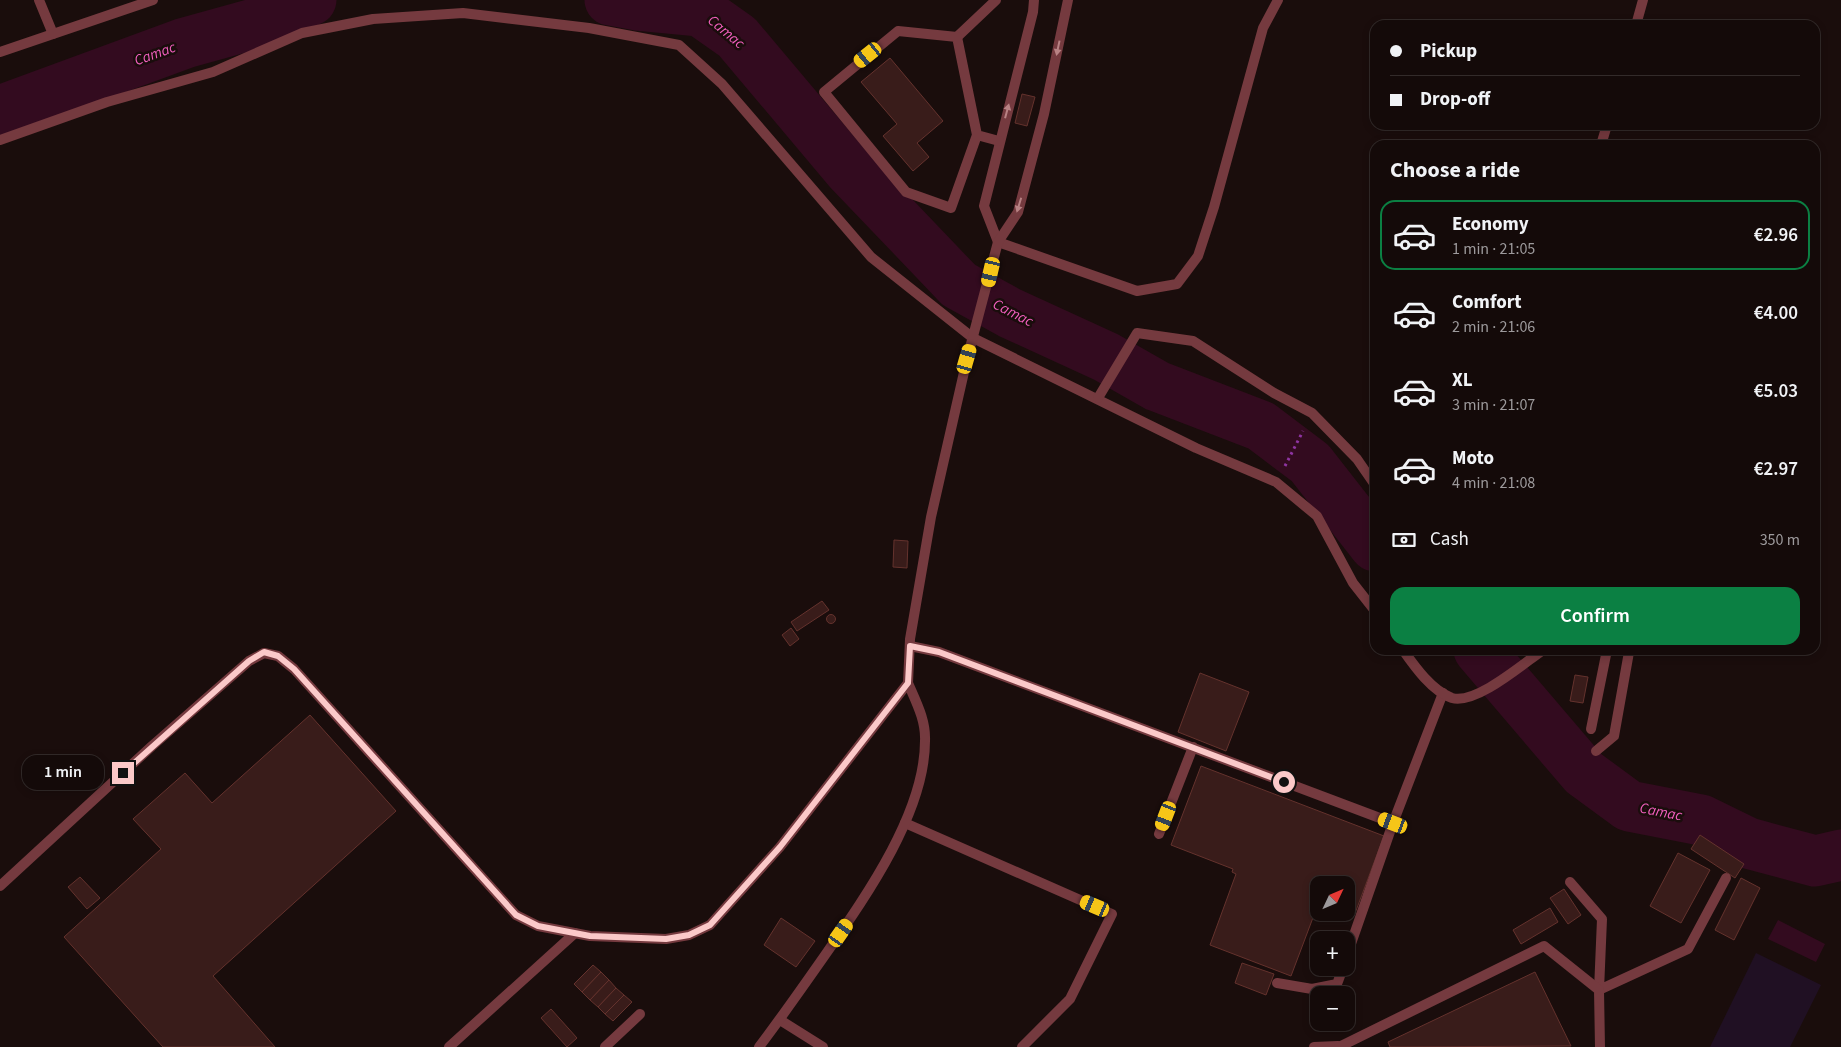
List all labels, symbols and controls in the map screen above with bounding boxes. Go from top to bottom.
water label: Camac [703,10,750,54]
water label: Camac [131,37,179,71]
text: Pickup [1420,38,1477,65]
car [851,40,884,70]
one-way arrow [1054,40,1062,56]
text: Drop-off [1420,86,1490,113]
one-way arrow [1003,104,1011,119]
text: Choose a ride [1390,154,1520,186]
one-way arrow [1015,198,1023,213]
text: Economy [1452,211,1529,238]
icon: car [1392,213,1437,258]
text: €2.96 [1754,222,1798,249]
text: 1 min · 21:05 [1452,238,1535,260]
car [980,256,1001,288]
text: Comfort [1452,289,1522,316]
icon: car [1392,291,1437,336]
water label: Camac [989,294,1037,332]
text: €4.00 [1754,300,1798,327]
text: 2 min · 21:06 [1452,316,1535,338]
car [955,343,978,375]
text: XL [1452,367,1473,394]
icon: car [1392,369,1437,414]
text: €5.03 [1754,378,1798,405]
text: 3 min · 21:07 [1452,394,1535,416]
text: Moto [1452,445,1494,472]
icon: car [1392,447,1437,492]
text: €2.97 [1754,456,1798,483]
text: 4 min · 21:08 [1452,472,1535,494]
icon: cash [1390,526,1418,554]
text: Cash [1430,526,1469,553]
text: 350 m [1760,529,1800,551]
button: Confirm [1390,587,1800,645]
callout: 1 min [23,756,106,790]
text: 1 min [44,761,82,783]
route end [112,762,134,784]
route start [1273,771,1295,793]
water label: Camac [1638,798,1684,826]
car [1153,799,1178,833]
car [1376,811,1409,835]
north arrow [1310,876,1355,921]
map controls [1310,876,1355,1031]
car [1078,893,1111,919]
car [826,916,855,950]
button: + [1310,931,1355,976]
button: − [1310,986,1355,1031]

